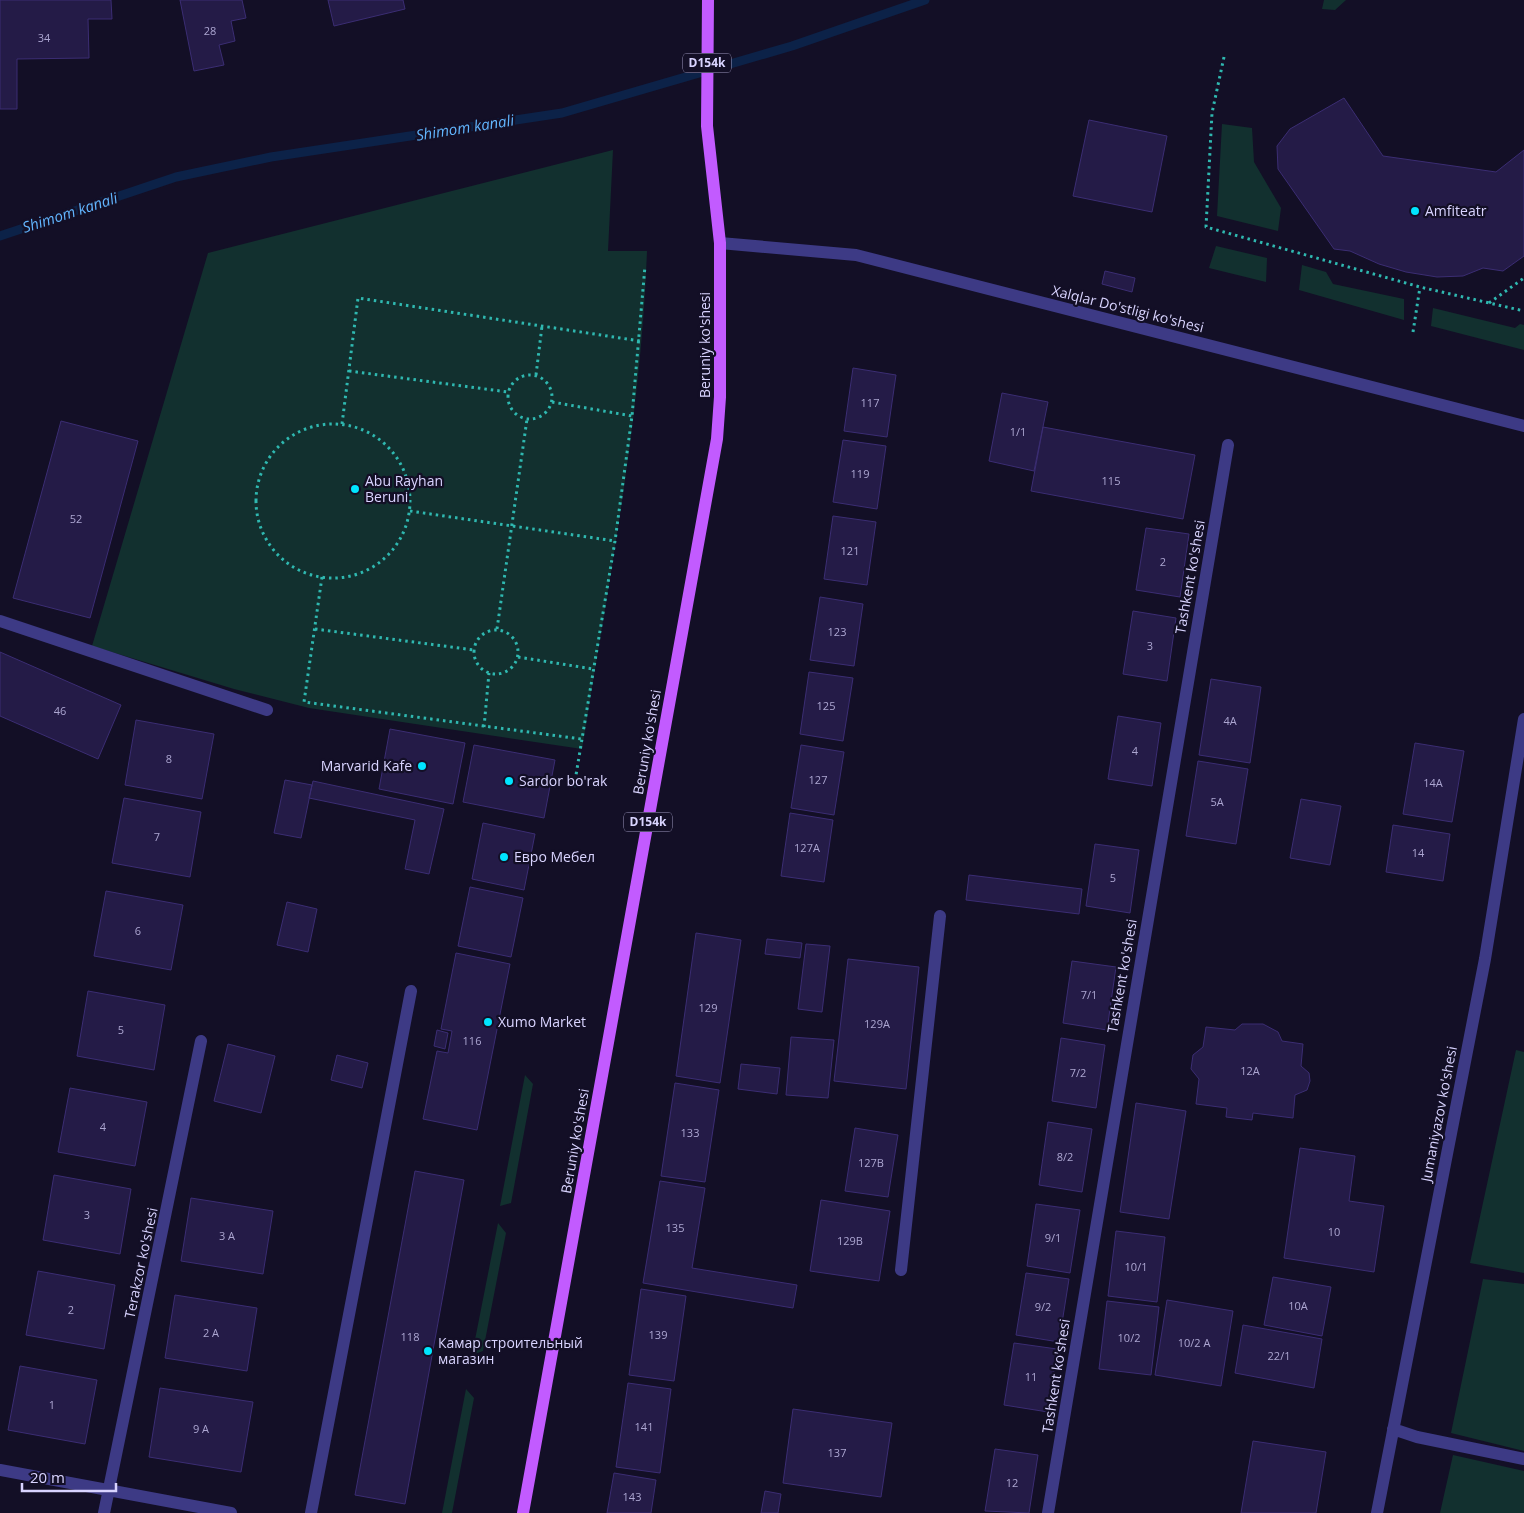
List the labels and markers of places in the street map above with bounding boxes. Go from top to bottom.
place label: Amfiteatr [1425,201,1487,220]
marker: Amfiteatr [1409,205,1421,217]
place label: Abu Rayhan Beruni [365,471,443,506]
marker: Abu Rayhan Beruni [349,483,361,495]
place label: Marvarid Kafe [321,756,412,775]
marker: Marvarid Kafe [416,760,428,772]
place label: Sardor bo'rak [519,771,608,790]
marker: Sardor bo'rak [503,775,515,787]
place label: Евро Мебел [514,847,595,866]
marker: Евро Мебел [498,851,510,863]
place label: Xumo Market [498,1012,586,1031]
marker: Xumo Market [482,1016,494,1028]
place label: Камар строительный магазин [438,1333,583,1368]
marker: Камар строительный магазин [422,1345,434,1357]

